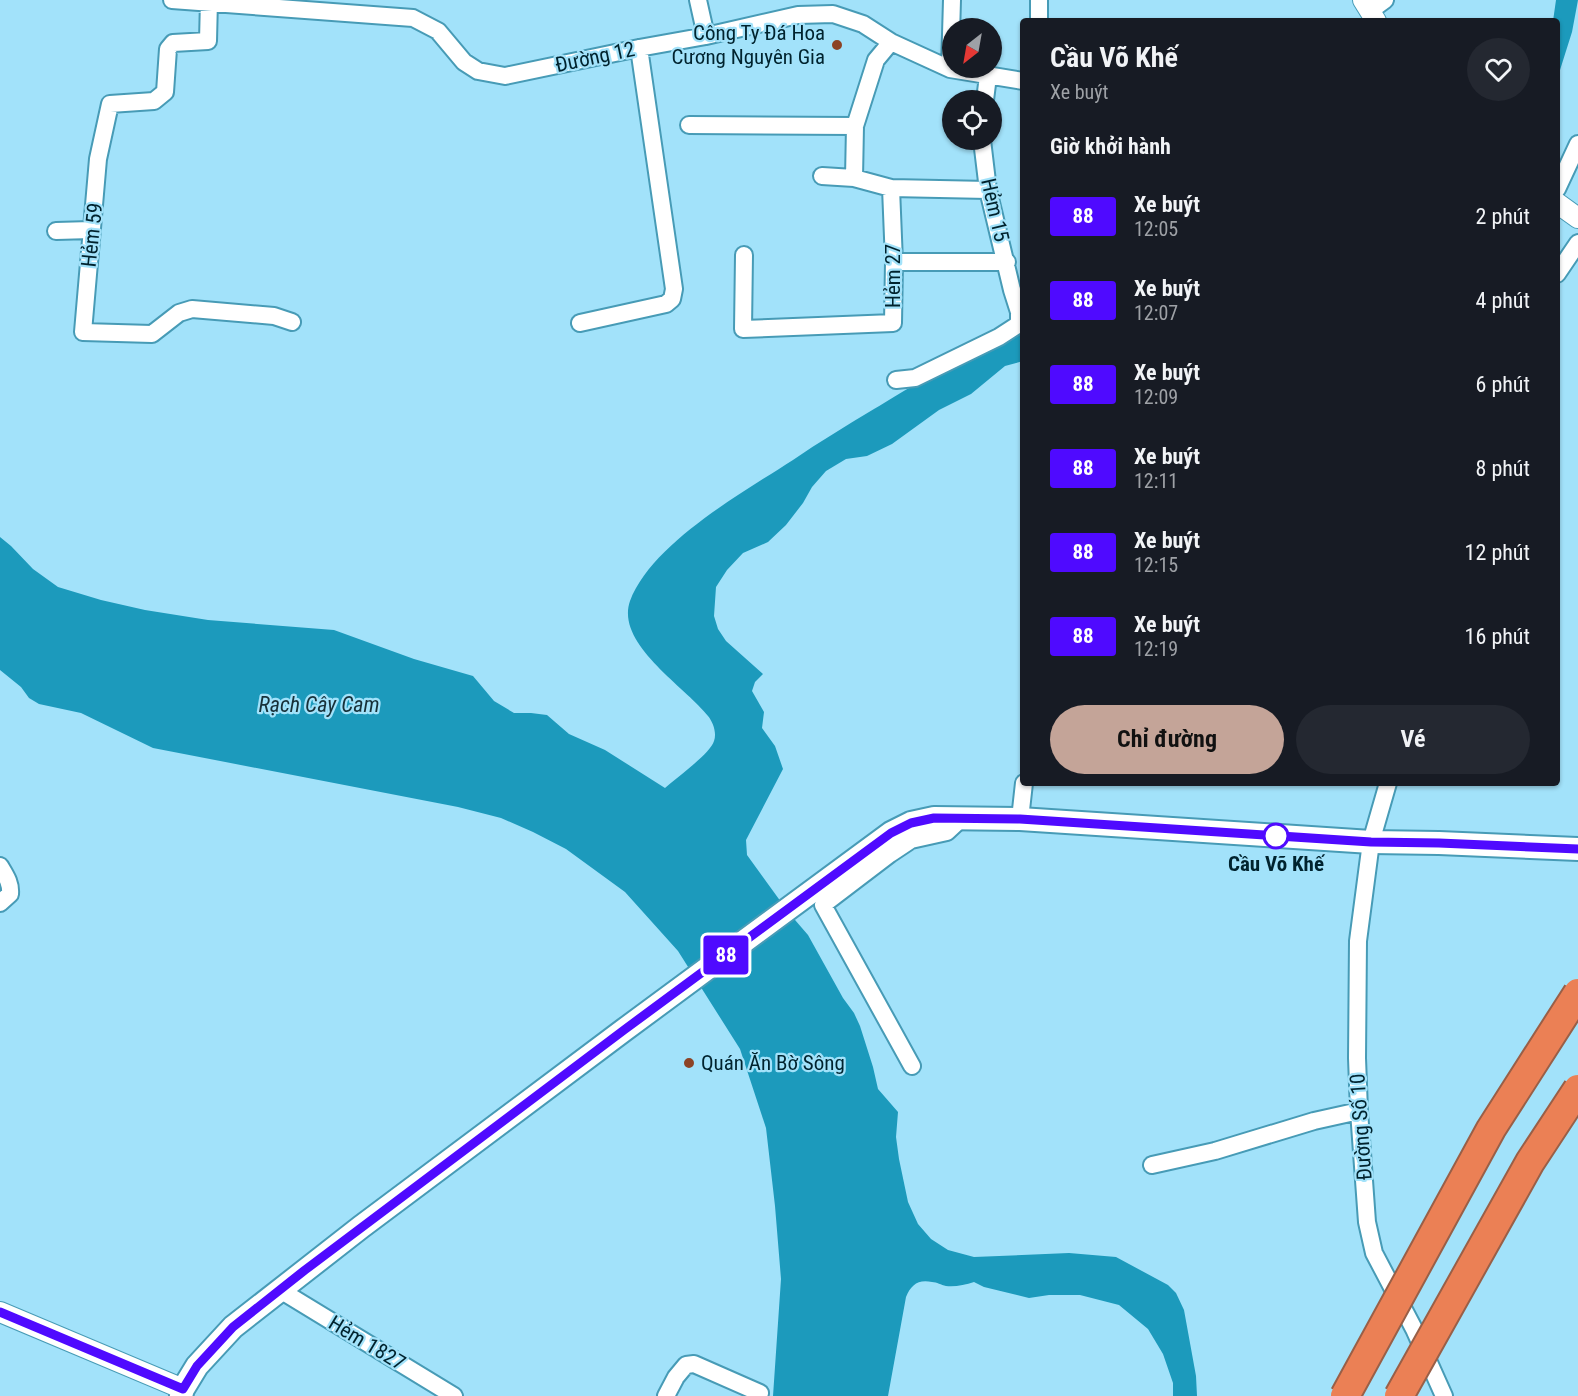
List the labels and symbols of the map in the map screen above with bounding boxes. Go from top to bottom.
north arrow [942,18,1002,78]
place label: Công Ty Đá Hoa Cương Nguyên Gia [671,21,825,69]
street label: Đường 12 [553,37,637,77]
marker: Công Ty Đá Hoa Cương Nguyên Gia [830,38,844,52]
street label: Hẻm 15 [976,176,1014,244]
street label: Hẻm 59 [77,202,107,268]
street label: Hẻm 27 [881,244,905,308]
water label: Rạch Cây Cam [258,692,380,717]
marker: Cầu Võ Khế [1263,823,1289,849]
place label: Cầu Võ Khế [1228,852,1326,876]
line badge: 88 [699,936,753,974]
place label: Quán Ăn Bờ Sông [701,1051,845,1075]
marker: Quán Ăn Bờ Sông [682,1056,696,1070]
street label: Đường Số 10 [1345,1073,1377,1181]
street label: Hẻm 1827 [324,1311,410,1375]

